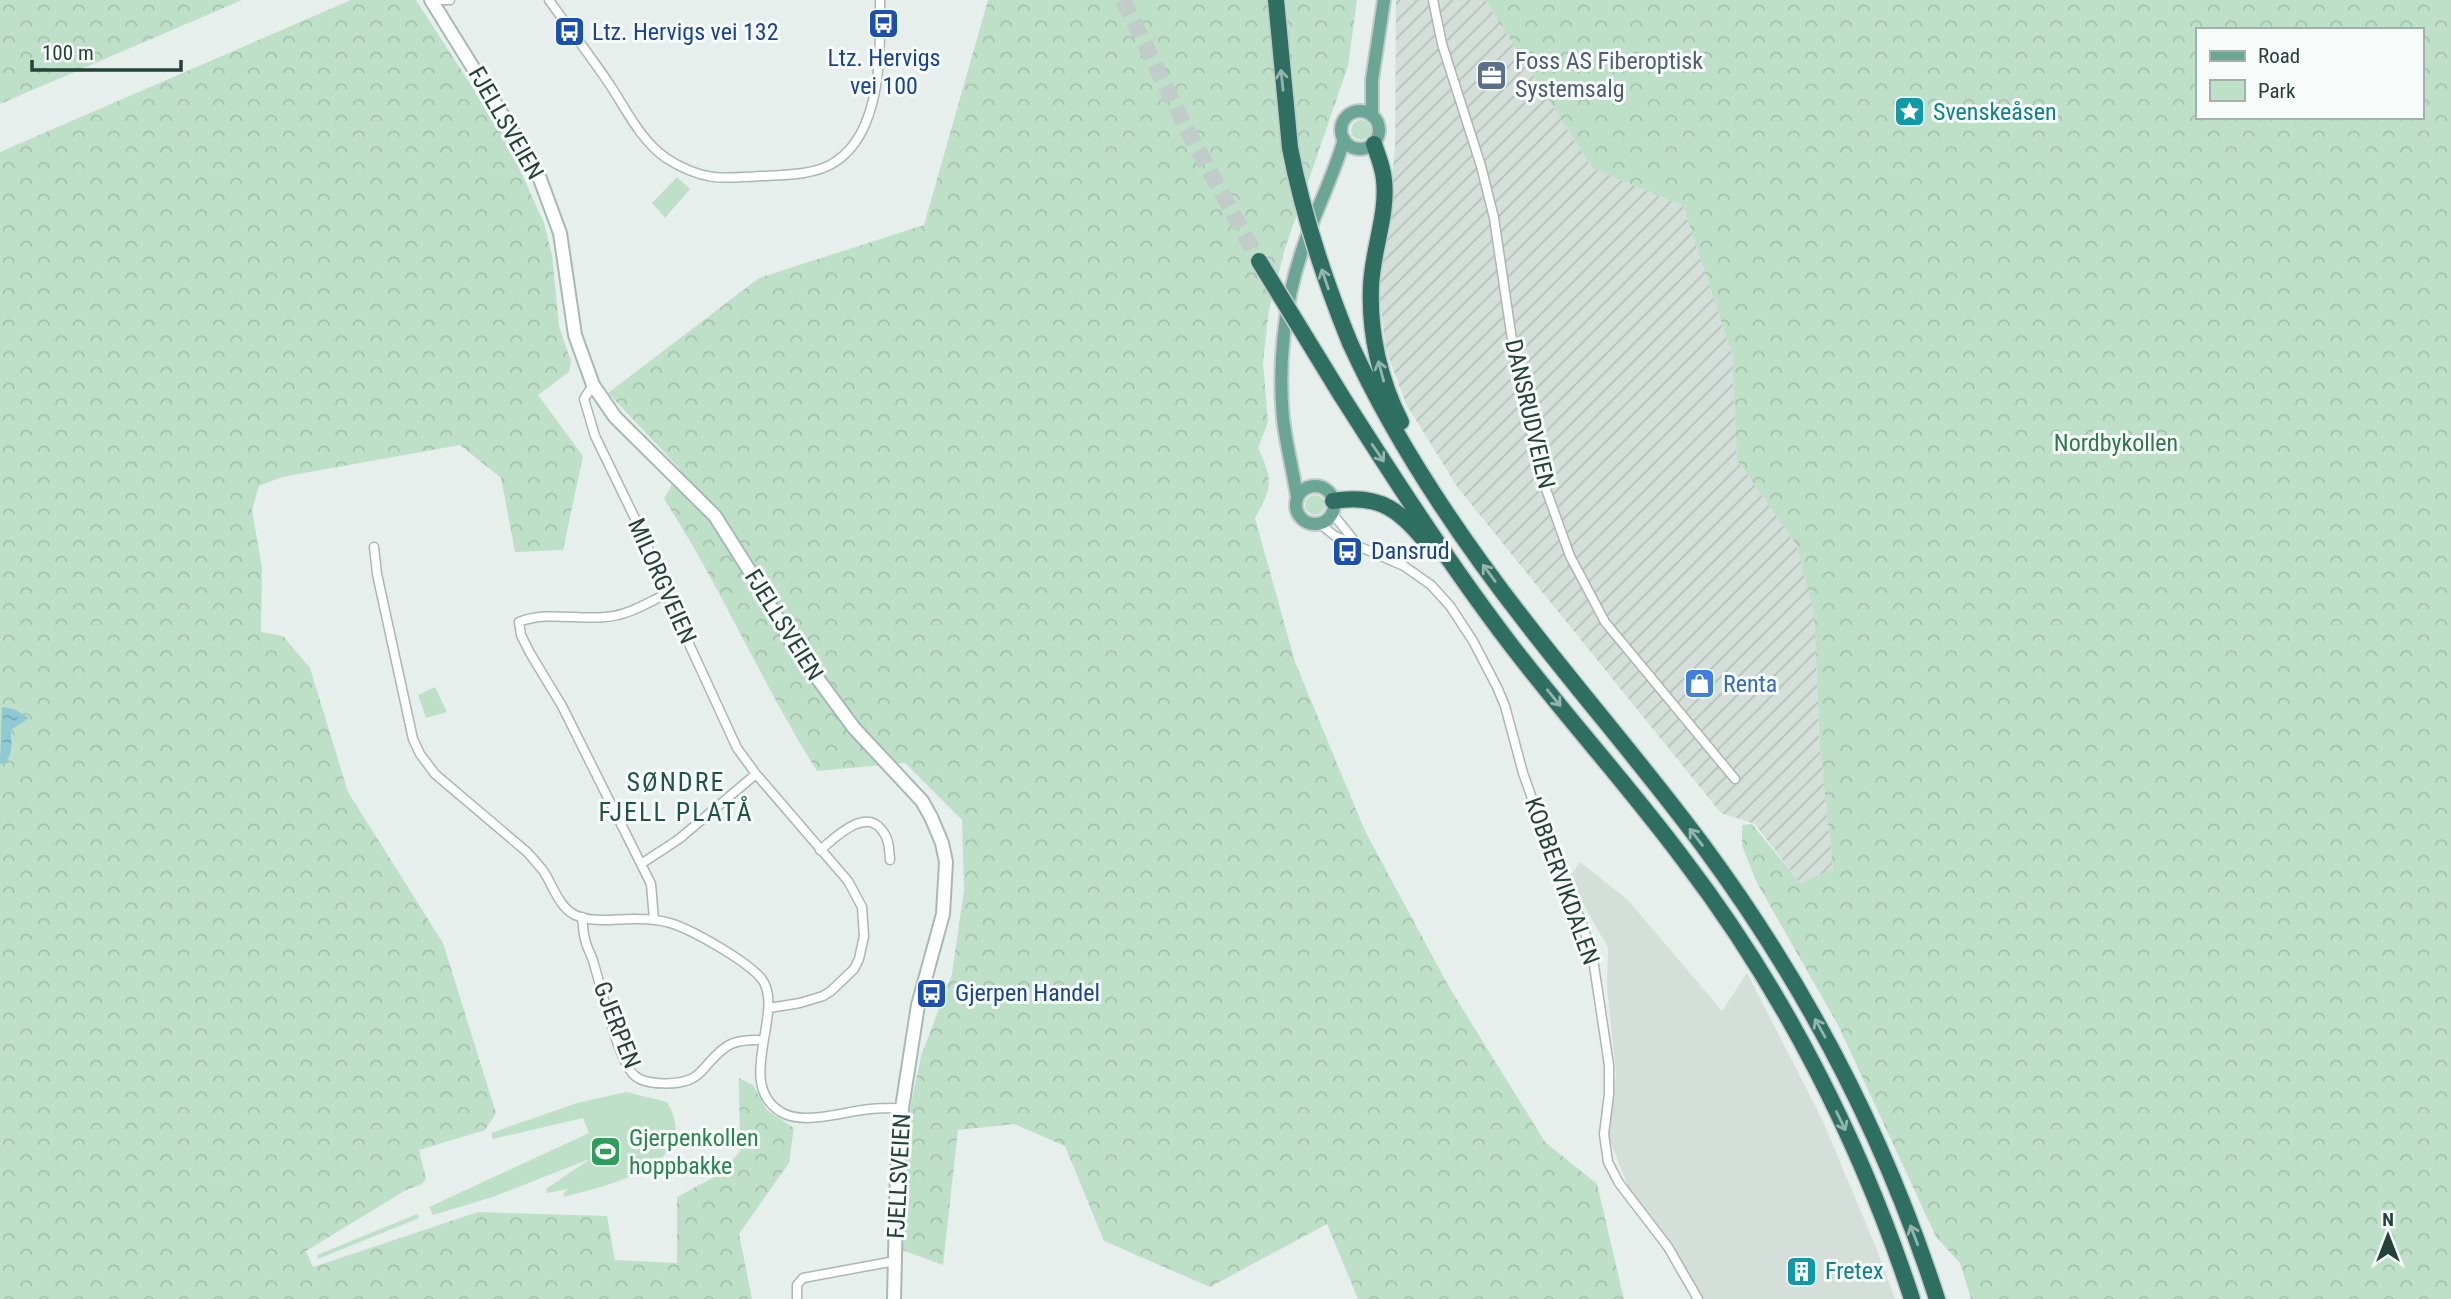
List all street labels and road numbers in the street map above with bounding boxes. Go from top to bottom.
street label: FJELLSVEIEN [463,62,549,184]
street label: DANSRUDVEIEN [1499,337,1561,491]
street label: MILORGVEIEN [622,514,702,648]
street label: FJELLSVEIEN [739,564,829,686]
street label: KOBBERVIKDALEN [1519,794,1605,968]
street label: GJERPEN [588,978,646,1072]
street label: FJELLSVEIEN [882,1113,916,1239]

